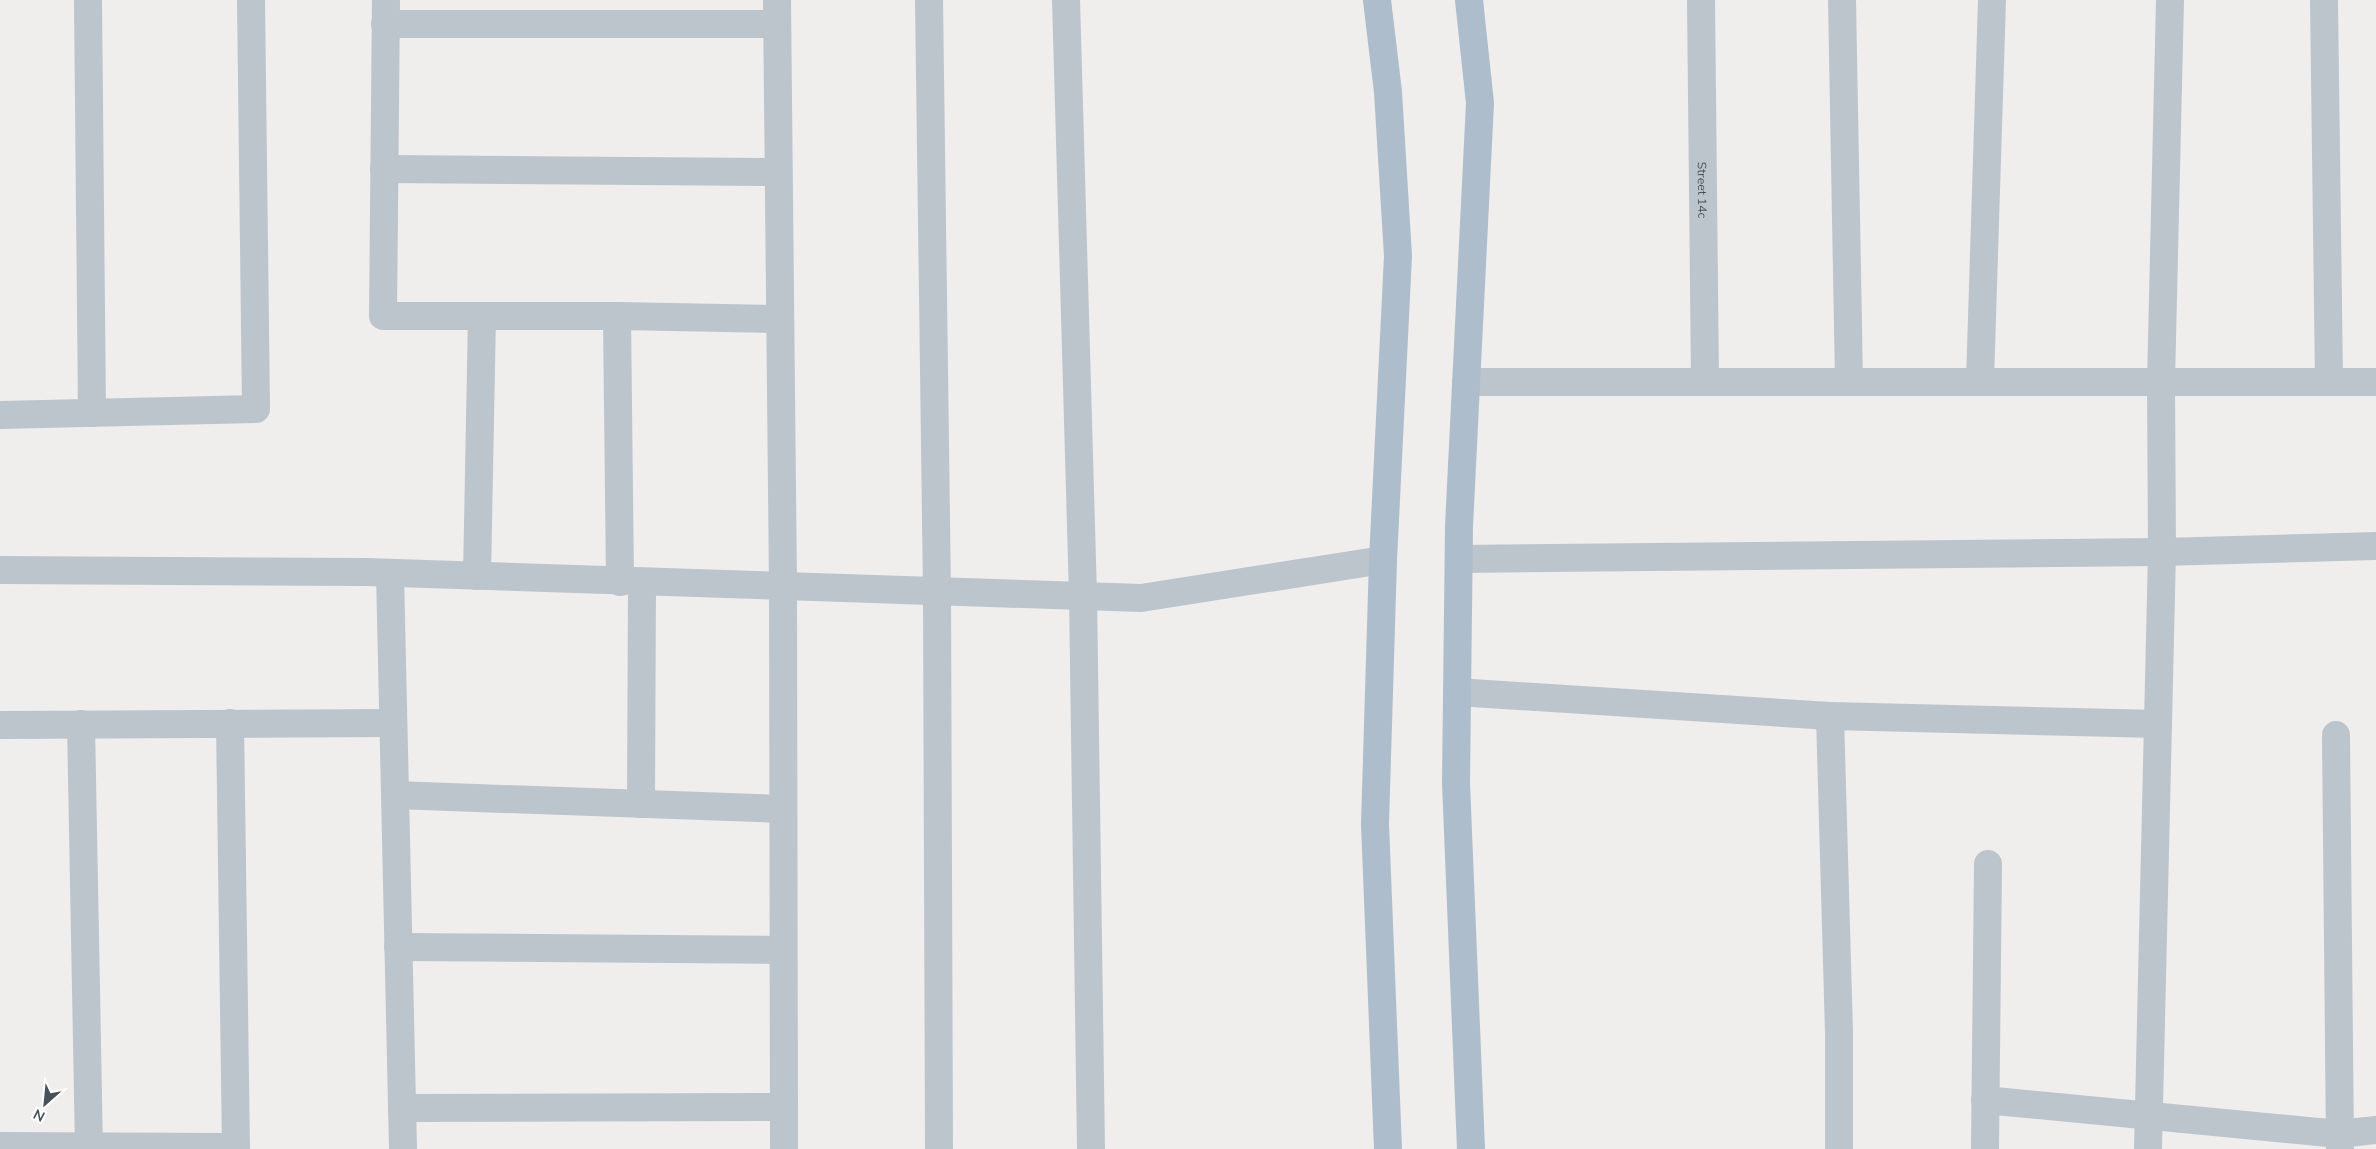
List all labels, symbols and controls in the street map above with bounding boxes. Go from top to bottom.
street label: Street 14c [1695,162,1711,218]
north arrow [20,1079,70,1129]
text: N [30,1105,48,1126]

